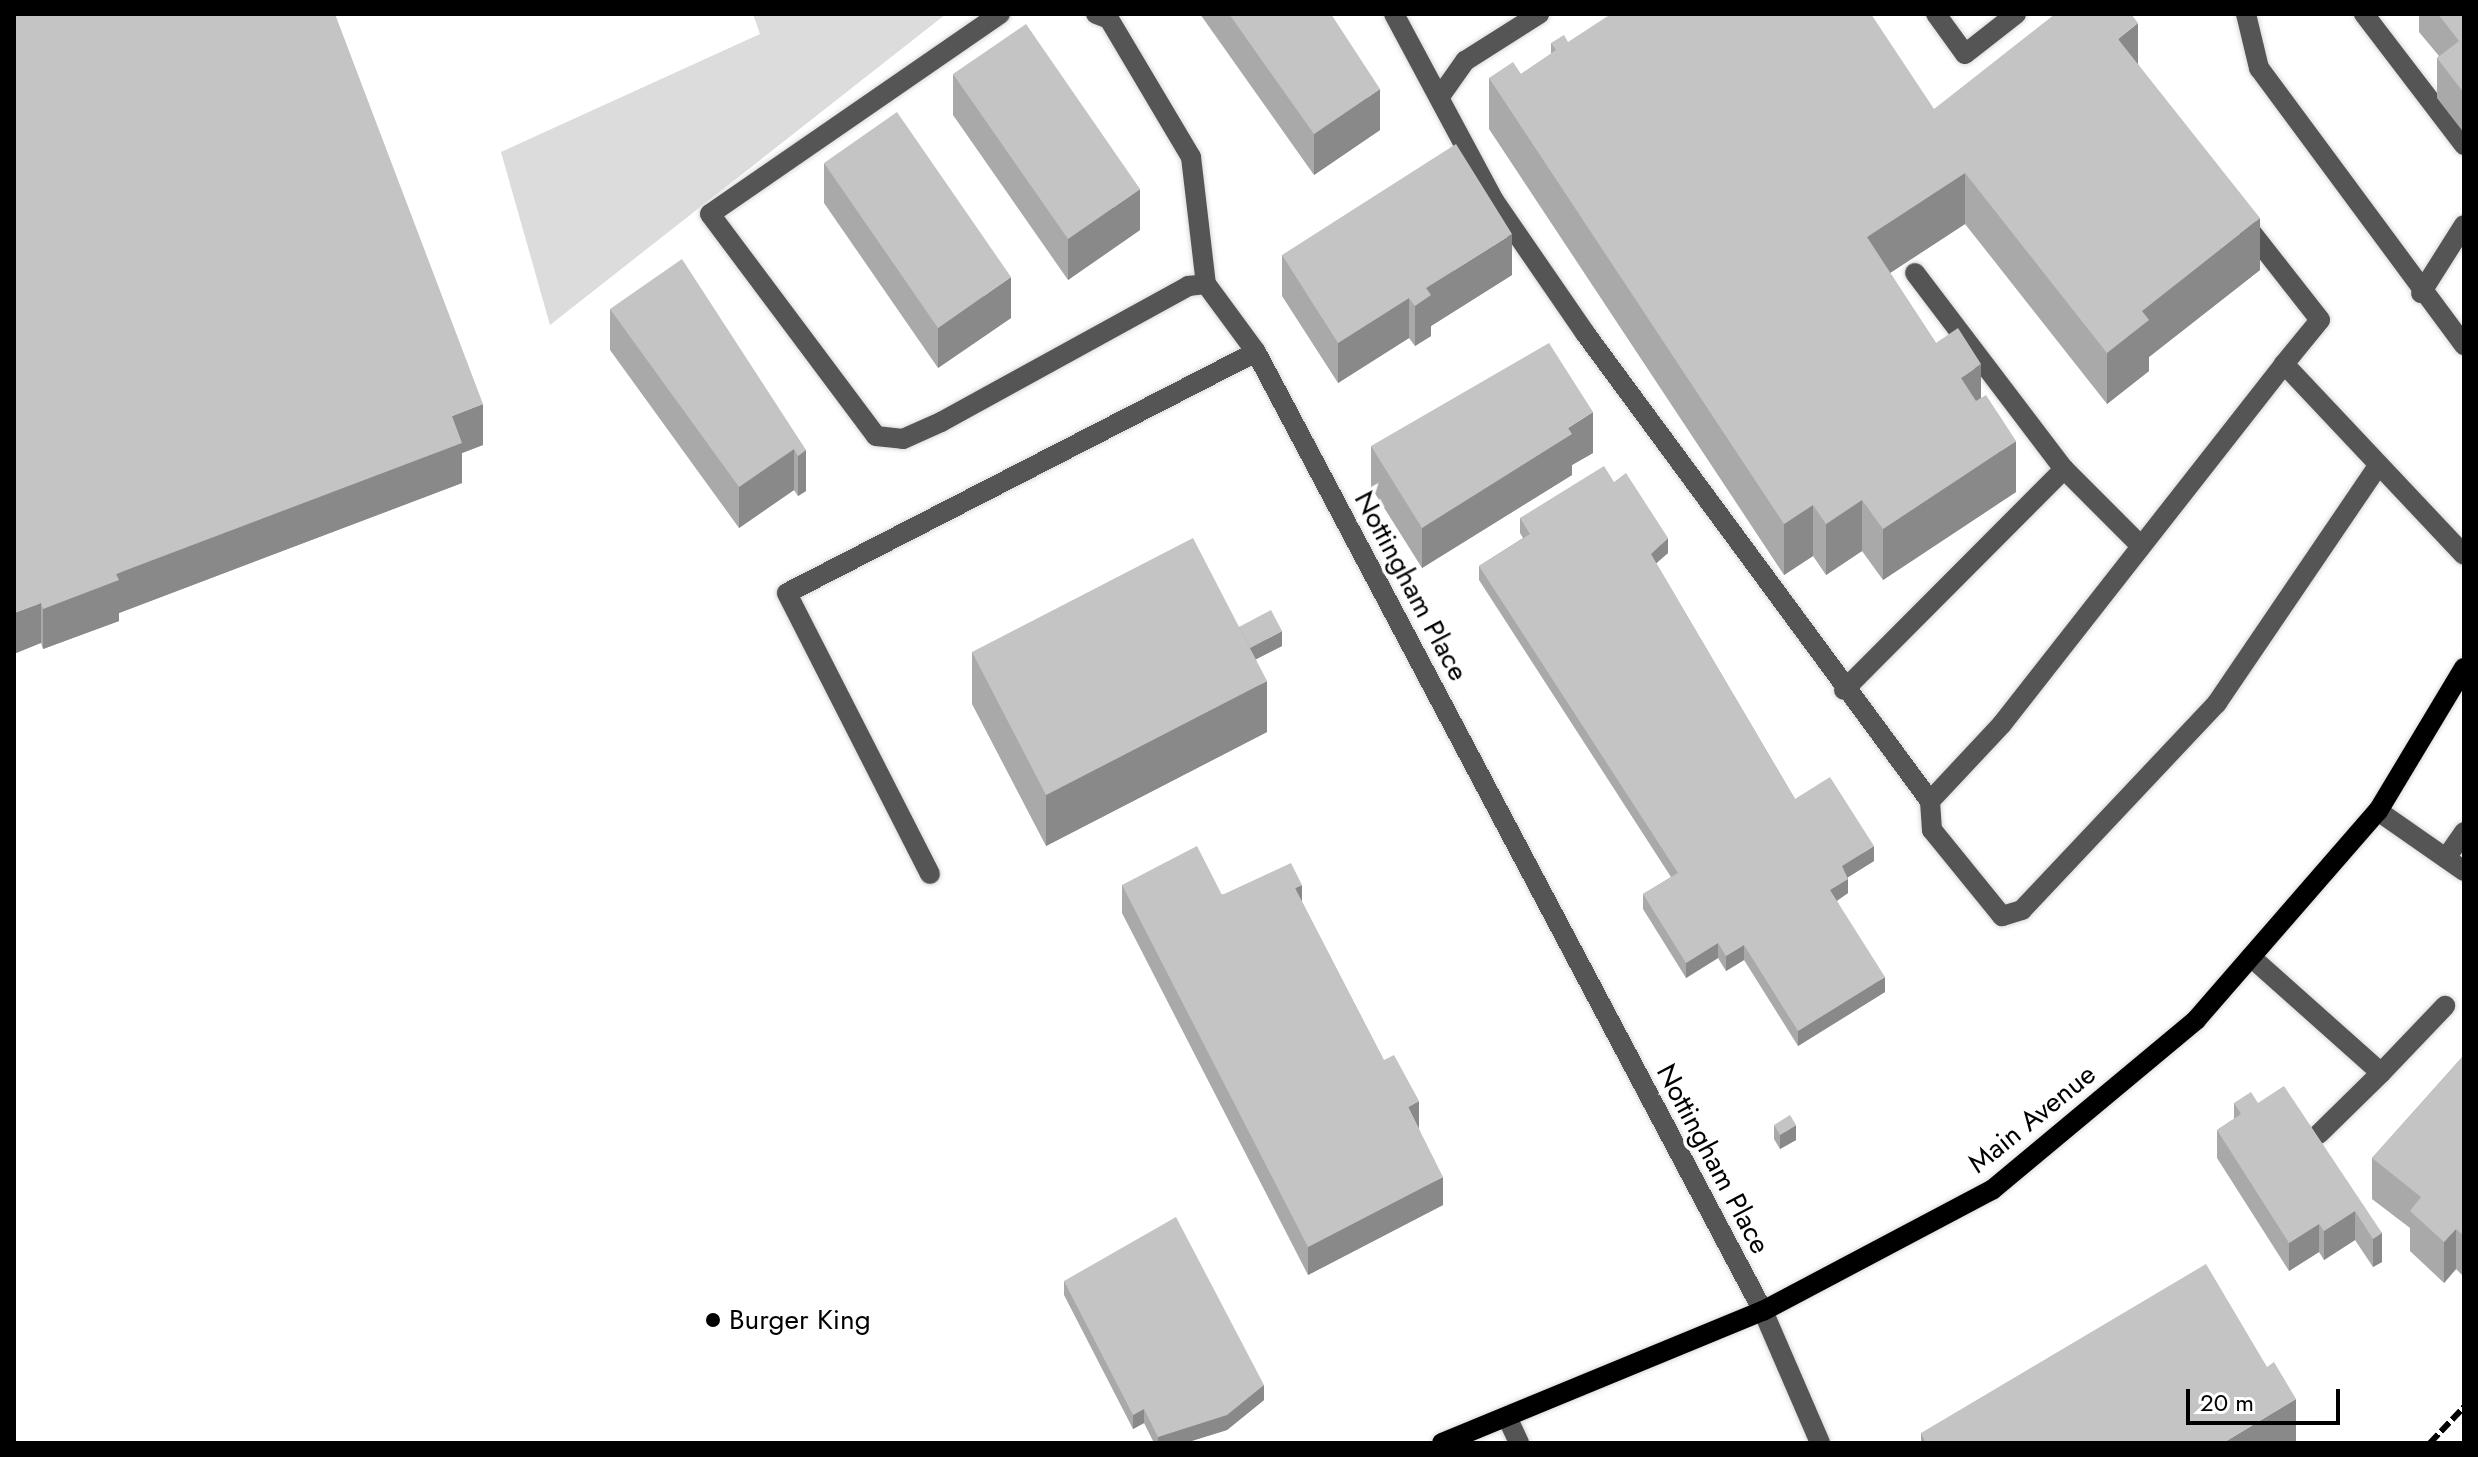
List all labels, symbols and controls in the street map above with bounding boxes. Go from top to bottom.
street label: Nottingham Place [1347,485,1475,687]
street label: Nottingham Place [1649,1058,1777,1260]
street label: Main Avenue [1962,1058,2102,1180]
place label: Burger King [729,1303,871,1337]
marker: Burger King [704,1311,722,1329]
scale bar [2190,1373,2344,1423]
text: 20 m [2200,1385,2254,1420]

